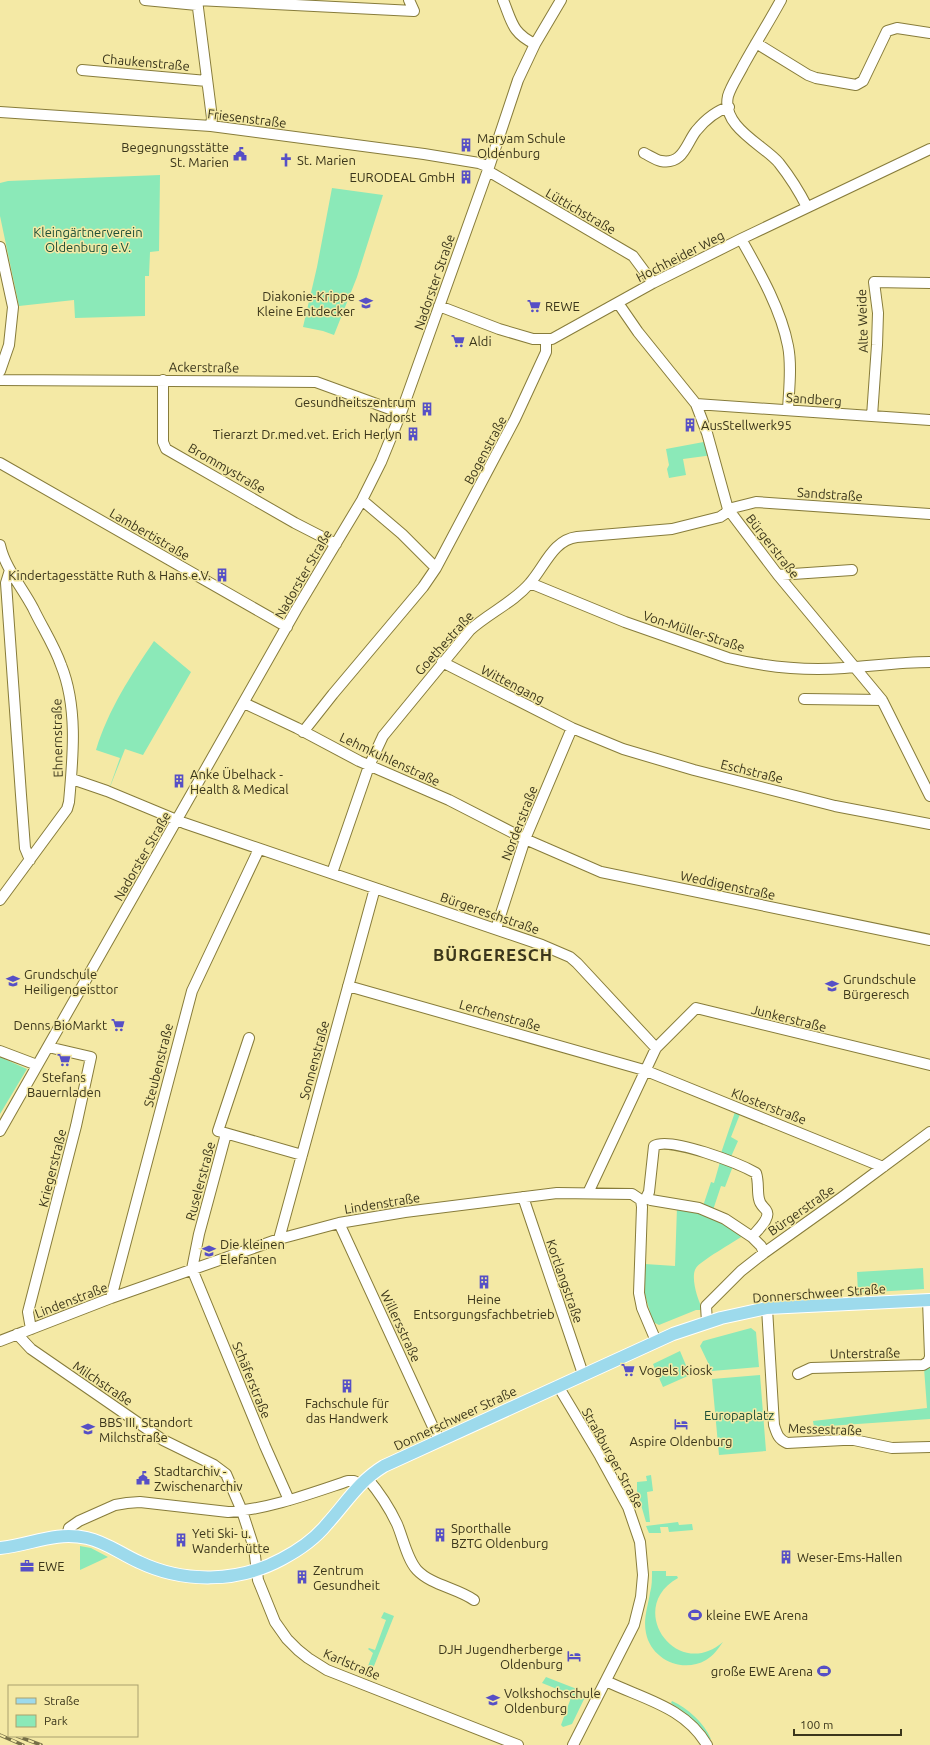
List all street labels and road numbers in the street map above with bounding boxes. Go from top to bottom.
street label: Chaukenstraße [102,51,190,73]
street label: Friesenstraße [207,106,287,130]
street label: Lüttichstraße [544,185,618,237]
street label: Hochheider Weg [634,228,726,284]
street label: Nadorster Straße [411,232,457,332]
street label: Alte Weide [854,289,870,353]
street label: Ackerstraße [169,359,239,375]
street label: Sandberg [786,390,842,408]
street label: Bogenstraße [461,413,509,487]
street label: Brommystraße [186,440,268,496]
street label: Sandstraße [797,485,863,503]
street label: Lambertistraße [108,505,192,563]
street label: Bürgerstraße [744,511,802,581]
street label: Nadorster Straße [272,527,334,621]
street label: Goethestraße [412,608,476,678]
street label: Von-Müller-Straße [641,608,747,654]
street label: Wittengang [479,662,547,706]
street label: Ehnernstraße [49,698,65,778]
street label: Lehmkuhlenstraße [338,730,442,788]
street label: Eschstraße [719,756,785,786]
street label: Norderstraße [498,784,540,862]
street label: Nadorster Straße [111,809,173,903]
street label: Weddigenstraße [679,868,777,902]
street label: Bürgereschstraße [439,889,541,937]
street label: Lerchenstraße [458,997,542,1033]
street label: Junkerstraße [750,1002,828,1034]
street label: Sonnenstraße [297,1019,331,1101]
street label: Steubenstraße [141,1022,175,1108]
street label: Klosterstraße [730,1085,808,1127]
street label: Kriegerstraße [36,1127,68,1209]
street label: Ruselerstraße [183,1140,217,1222]
street label: Bürgerstraße [765,1182,837,1238]
street label: Lindenstraße [343,1190,421,1216]
street label: Kortlangstraße [544,1237,586,1325]
street label: Lindenstraße [33,1280,109,1320]
street label: Donnerschweer Straße [752,1281,886,1305]
street label: Willersstraße [378,1288,424,1364]
street label: Schäferstraße [230,1340,274,1420]
street label: Unterstraße [829,1345,901,1361]
street label: Milchstraße [71,1358,135,1408]
street label: Donnerschweer Straße [391,1383,519,1453]
street label: Straßburger Straße [580,1405,646,1511]
street label: Messestraße [788,1421,862,1437]
street label: Karlstraße [322,1646,382,1682]

